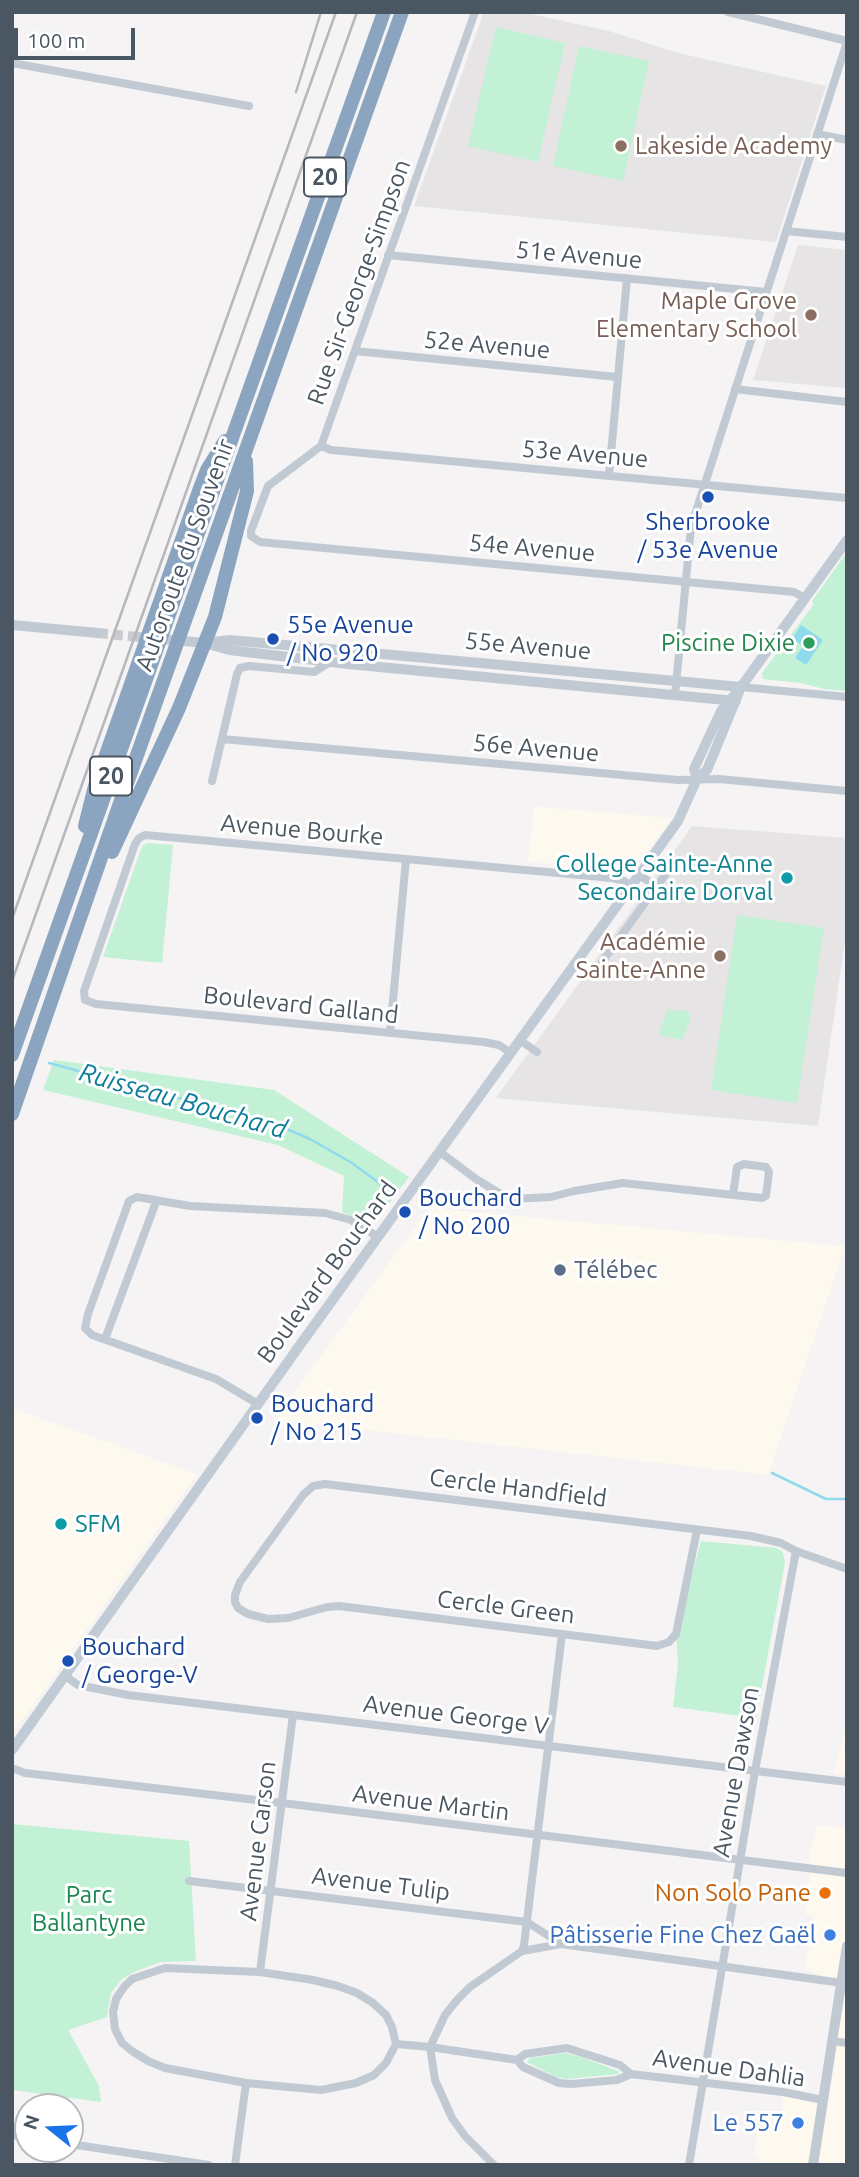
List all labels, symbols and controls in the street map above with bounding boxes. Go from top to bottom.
scale bar [18,14,138,58]
text: 100 m [27,28,85,52]
place label: Lakeside Academy [635,132,832,160]
marker: Lakeside Academy [613,138,629,154]
street label: Rue Sir-George-Simpson [301,155,417,409]
road number: 20 [304,158,346,196]
street label: 51e Avenue [515,235,643,275]
place label: Maple Grove Elementary School [596,287,797,343]
marker: Maple Grove Elementary School [803,307,819,323]
street label: 52e Avenue [423,325,551,365]
street label: 53e Avenue [521,434,649,474]
street label: Autoroute du Souvenir [130,435,240,675]
marker: Sherbrooke / 53e Avenue [700,489,716,505]
place label: Sherbrooke / 53e Avenue [638,508,778,564]
street label: 54e Avenue [468,528,596,568]
place label: 55e Avenue / No 920 [287,611,414,667]
street label: 55e Avenue [464,626,592,666]
place label: Piscine Dixie [661,629,795,657]
marker: 55e Avenue / No 920 [265,631,281,647]
marker: Piscine Dixie [801,635,817,651]
street label: 56e Avenue [472,728,600,768]
road number: 20 [90,756,132,796]
street label: Avenue Bourke [219,809,385,851]
place label: College Sainte-Anne Secondaire Dorval [556,850,773,906]
marker: College Sainte-Anne Secondaire Dorval [779,870,795,886]
place label: Académie Sainte-Anne [576,928,706,984]
marker: Académie Sainte-Anne [712,948,728,964]
street label: Boulevard Galland [202,980,400,1030]
water label: Ruisseau Bouchard [76,1056,290,1146]
street label: Boulevard Bouchard [251,1175,403,1369]
place label: Bouchard / No 200 [419,1184,522,1240]
marker: Bouchard / No 200 [397,1204,413,1220]
place label: Télébec [574,1256,657,1284]
marker: Télébec [552,1262,568,1278]
place label: Bouchard / No 215 [271,1390,374,1446]
marker: Bouchard / No 215 [249,1410,265,1426]
street label: Cercle Handfield [428,1463,608,1513]
place label: SFM [75,1510,121,1538]
marker: SFM [53,1516,69,1532]
street label: Cercle Green [436,1584,576,1630]
place label: Bouchard / George-V [82,1633,198,1689]
marker: Bouchard / George-V [60,1653,76,1669]
street label: Avenue Dawson [707,1685,765,1859]
street label: Avenue George V [362,1689,550,1741]
street label: Avenue Carson [234,1760,282,1922]
street label: Avenue Martin [351,1779,511,1827]
street label: Avenue Tulip [310,1861,452,1907]
place label: Non Solo Pane [655,1879,811,1907]
park label: Parc Ballantyne [32,1881,146,1937]
marker: Non Solo Pane [817,1885,833,1901]
place label: Pâtisserie Fine Chez Gaël [550,1921,816,1949]
marker: Pâtisserie Fine Chez Gaël [822,1927,838,1943]
street label: Avenue Dahlia [651,2043,807,2093]
north arrow [14,2093,84,2163]
place label: Le 557 [712,2109,784,2137]
text: N [18,2112,44,2132]
marker: Le 557 [790,2115,806,2131]

